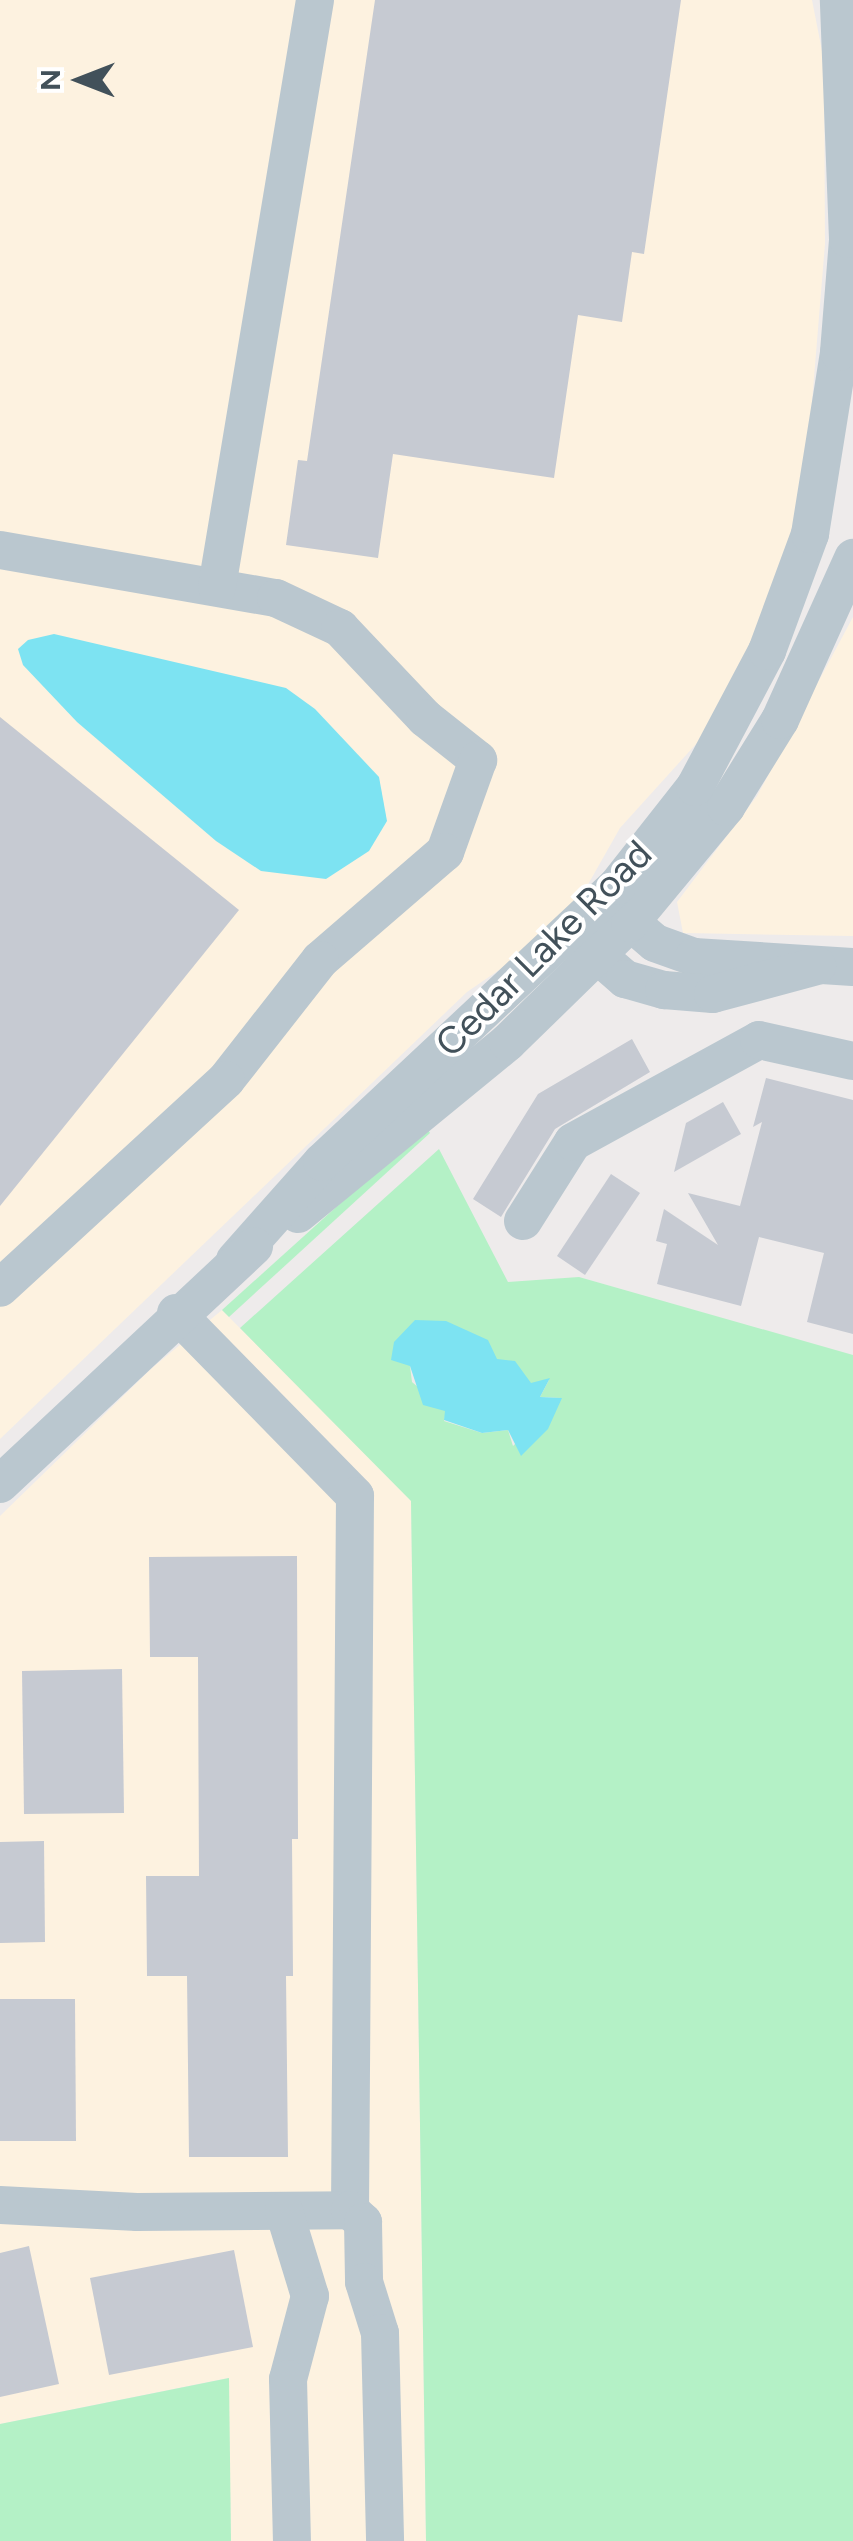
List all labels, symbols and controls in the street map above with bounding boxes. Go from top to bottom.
north arrow [30,30,130,130]
text: N [33,69,67,91]
street label: Cedar Lake Road [426,831,662,1067]

